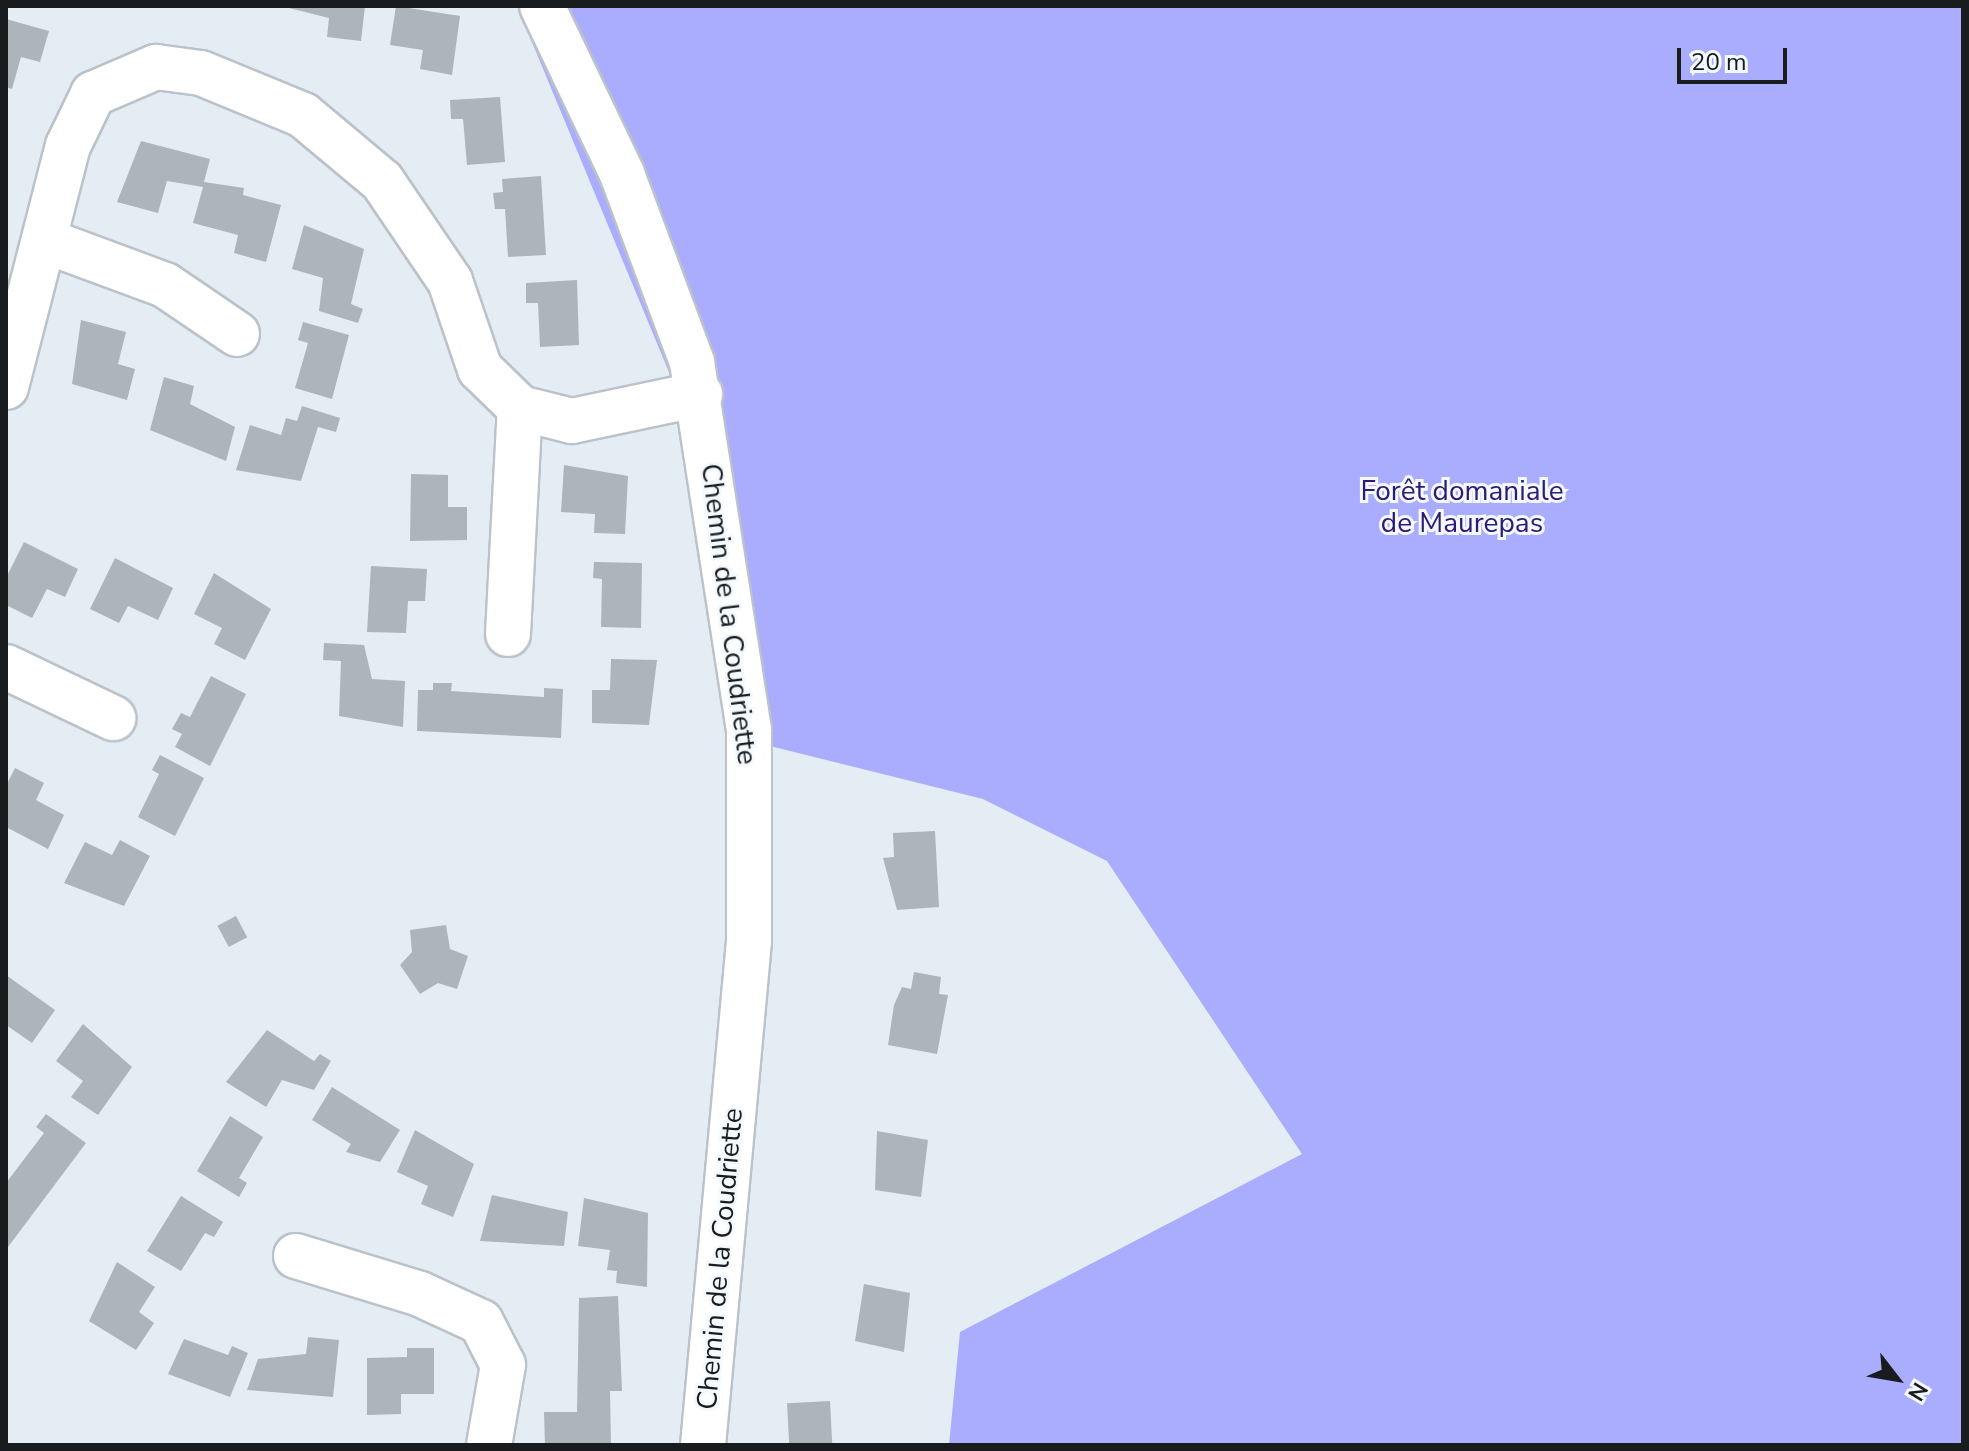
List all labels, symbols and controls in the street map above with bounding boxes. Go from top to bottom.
scale bar [1681,32,1791,82]
text: 20 m [1691,46,1747,78]
street label: Chemin de la Coudriette [694,462,764,766]
park label: Forêt domaniale de Maurepas [1360,474,1564,540]
street label: Chemin de la Coudriette [690,1107,750,1411]
north arrow [1857,1339,1937,1419]
text: N [1900,1377,1935,1406]

